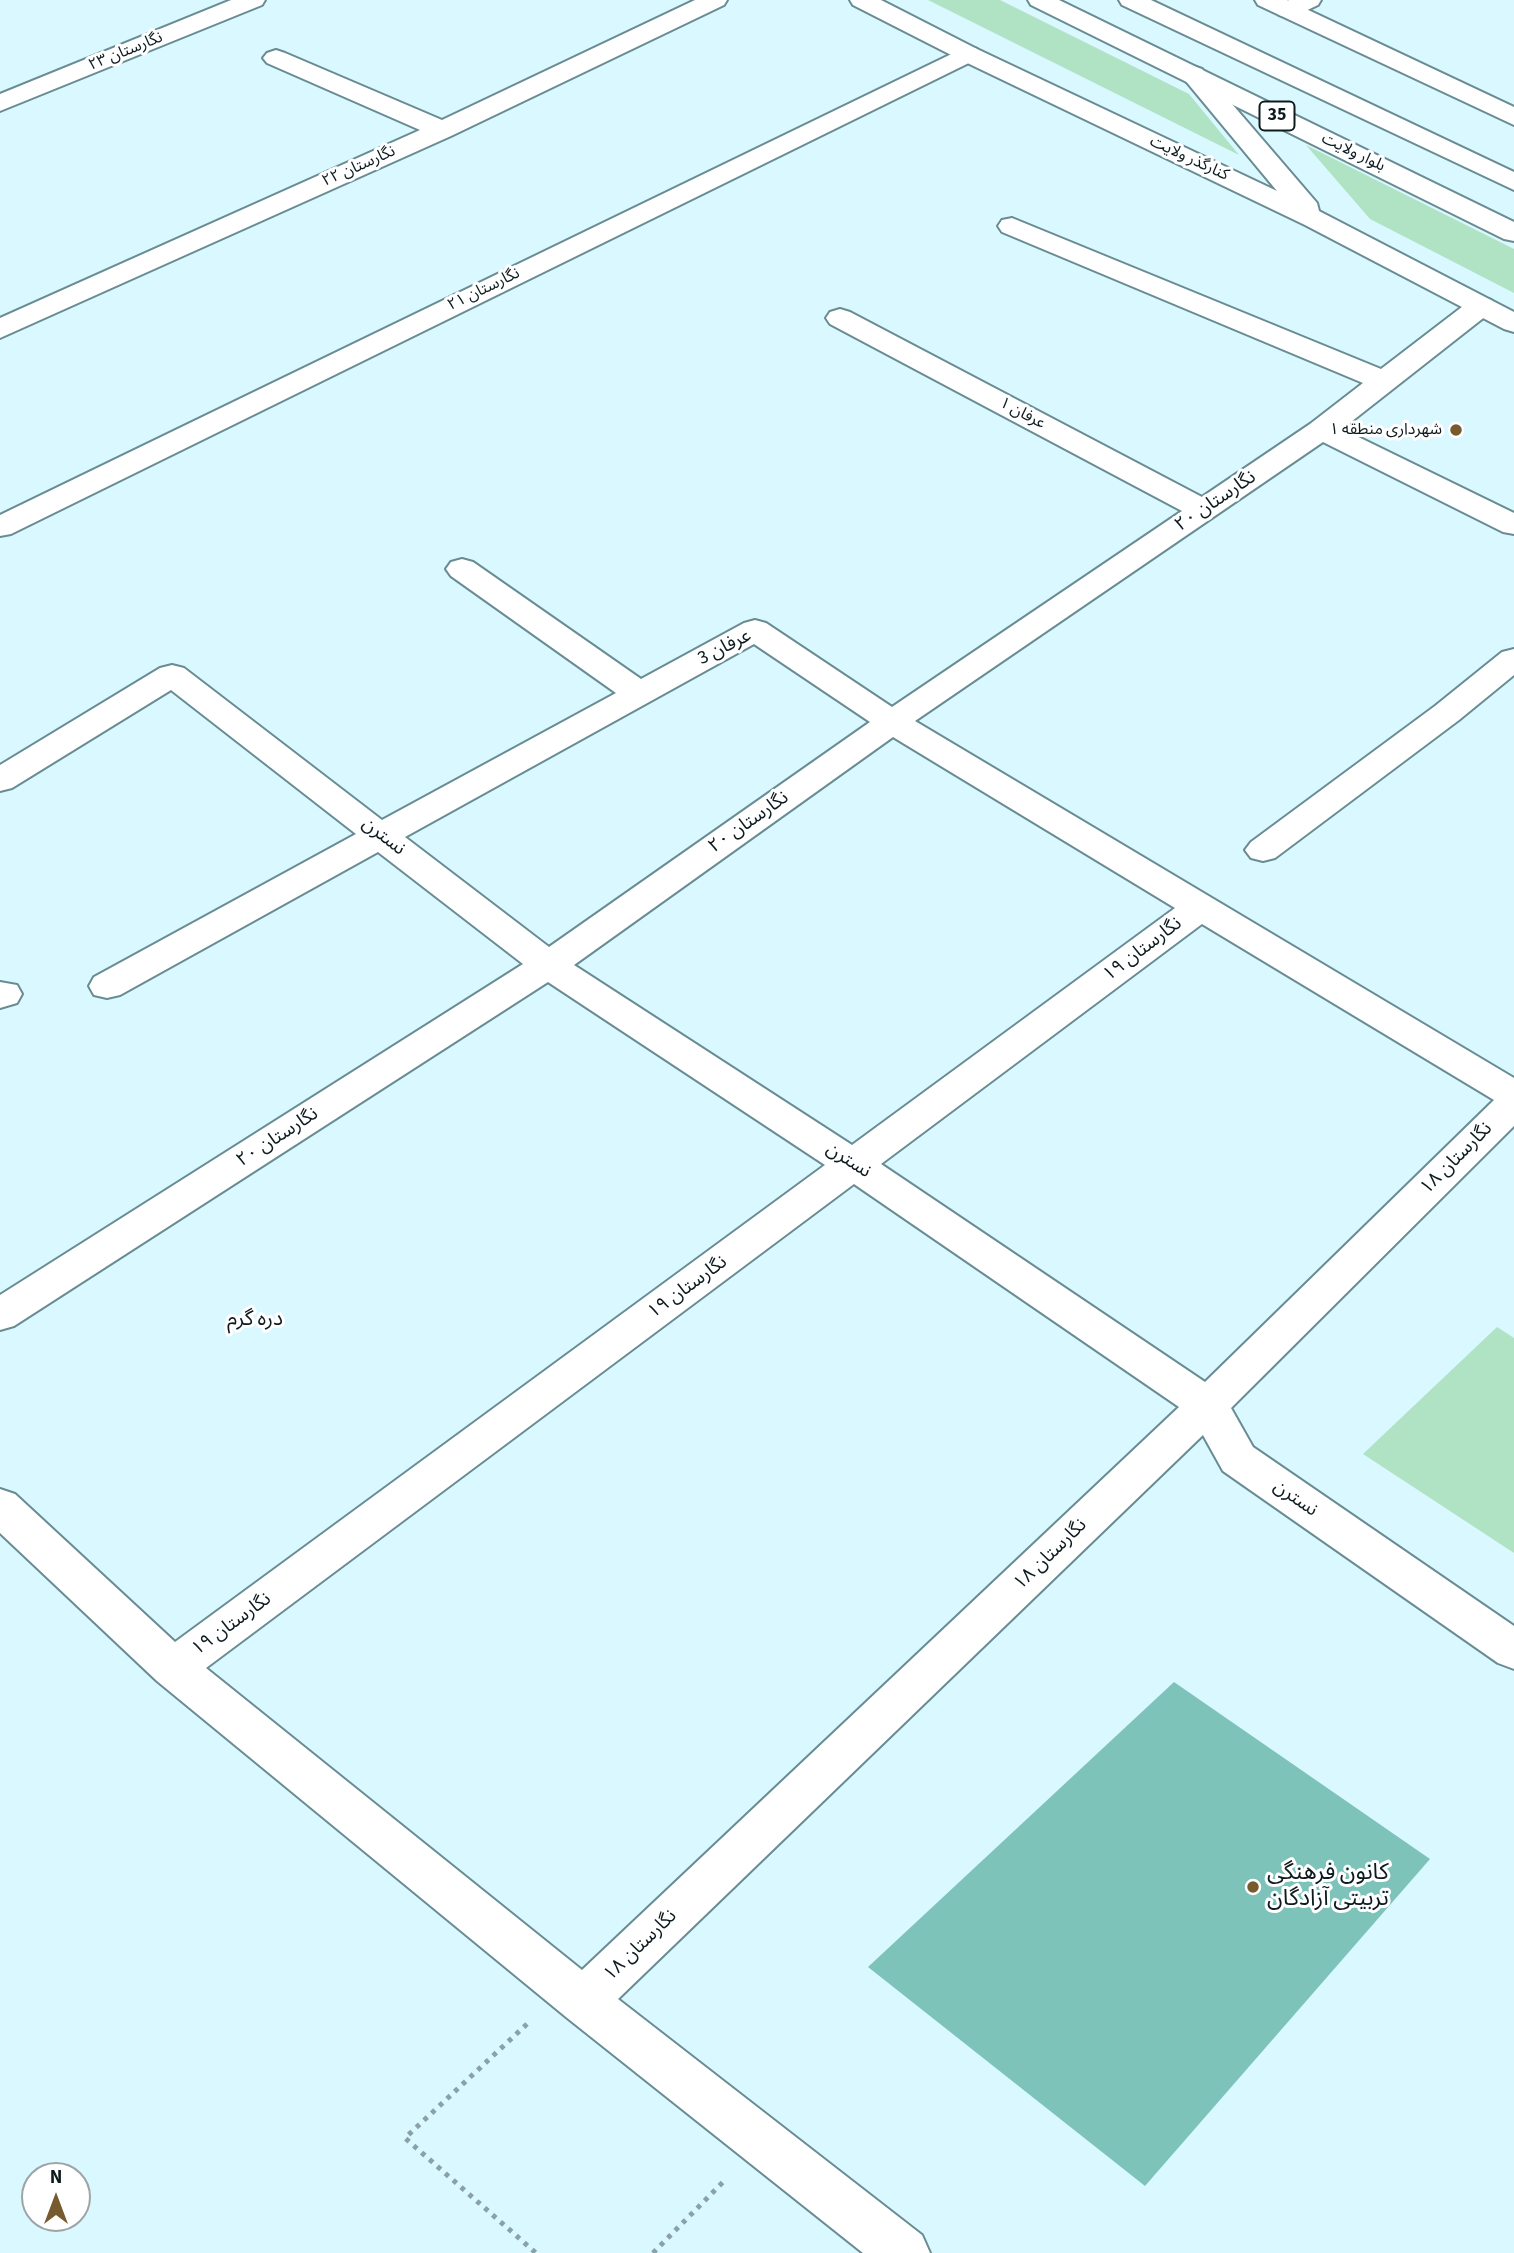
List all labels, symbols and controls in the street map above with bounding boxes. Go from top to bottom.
street label: نگارستان ۲۳ [86,28,166,76]
road number: 35 [1260,102,1294,131]
street label: بلوار ولایت [1318,129,1388,177]
street label: کنارگذر ولایت [1146,132,1232,186]
street label: نگارستان ۲۲ [319,142,399,192]
street label: نگارستان ۲۱ [445,264,523,316]
street label: عرفان ۱ [996,394,1048,434]
place label: شهرداری منطقه ۱ [1330,420,1442,440]
marker: شهرداری منطقه ۱ [1448,422,1464,438]
street label: نگارستان ۲۰ [1171,467,1261,537]
street label: عرفان 3 [695,625,755,671]
street label: نگارستان ۲۰ [704,787,794,859]
street label: نسترن [357,813,409,861]
street label: نگارستان ۱۹ [1099,913,1187,987]
street label: نگارستان ۲۰ [233,1103,323,1173]
street label: نگارستان ۱۸ [1416,1118,1498,1200]
street label: نسترن [821,1138,875,1184]
street label: نگارستان ۱۹ [644,1252,732,1324]
district label: دره گرم [227,1307,283,1333]
street label: نسترن [1268,1476,1322,1522]
street label: نگارستان ۱۸ [1010,1515,1092,1595]
street label: نگارستان ۱۹ [188,1589,276,1661]
place label: کانون فرهنگی تربیتی آزادگان [1267,1860,1389,1914]
marker: کانون فرهنگی تربیتی آزادگان [1245,1879,1261,1895]
street label: نگارستان ۱۸ [600,1906,682,1986]
north arrow [21,2162,91,2232]
text: N [50,2164,62,2191]

